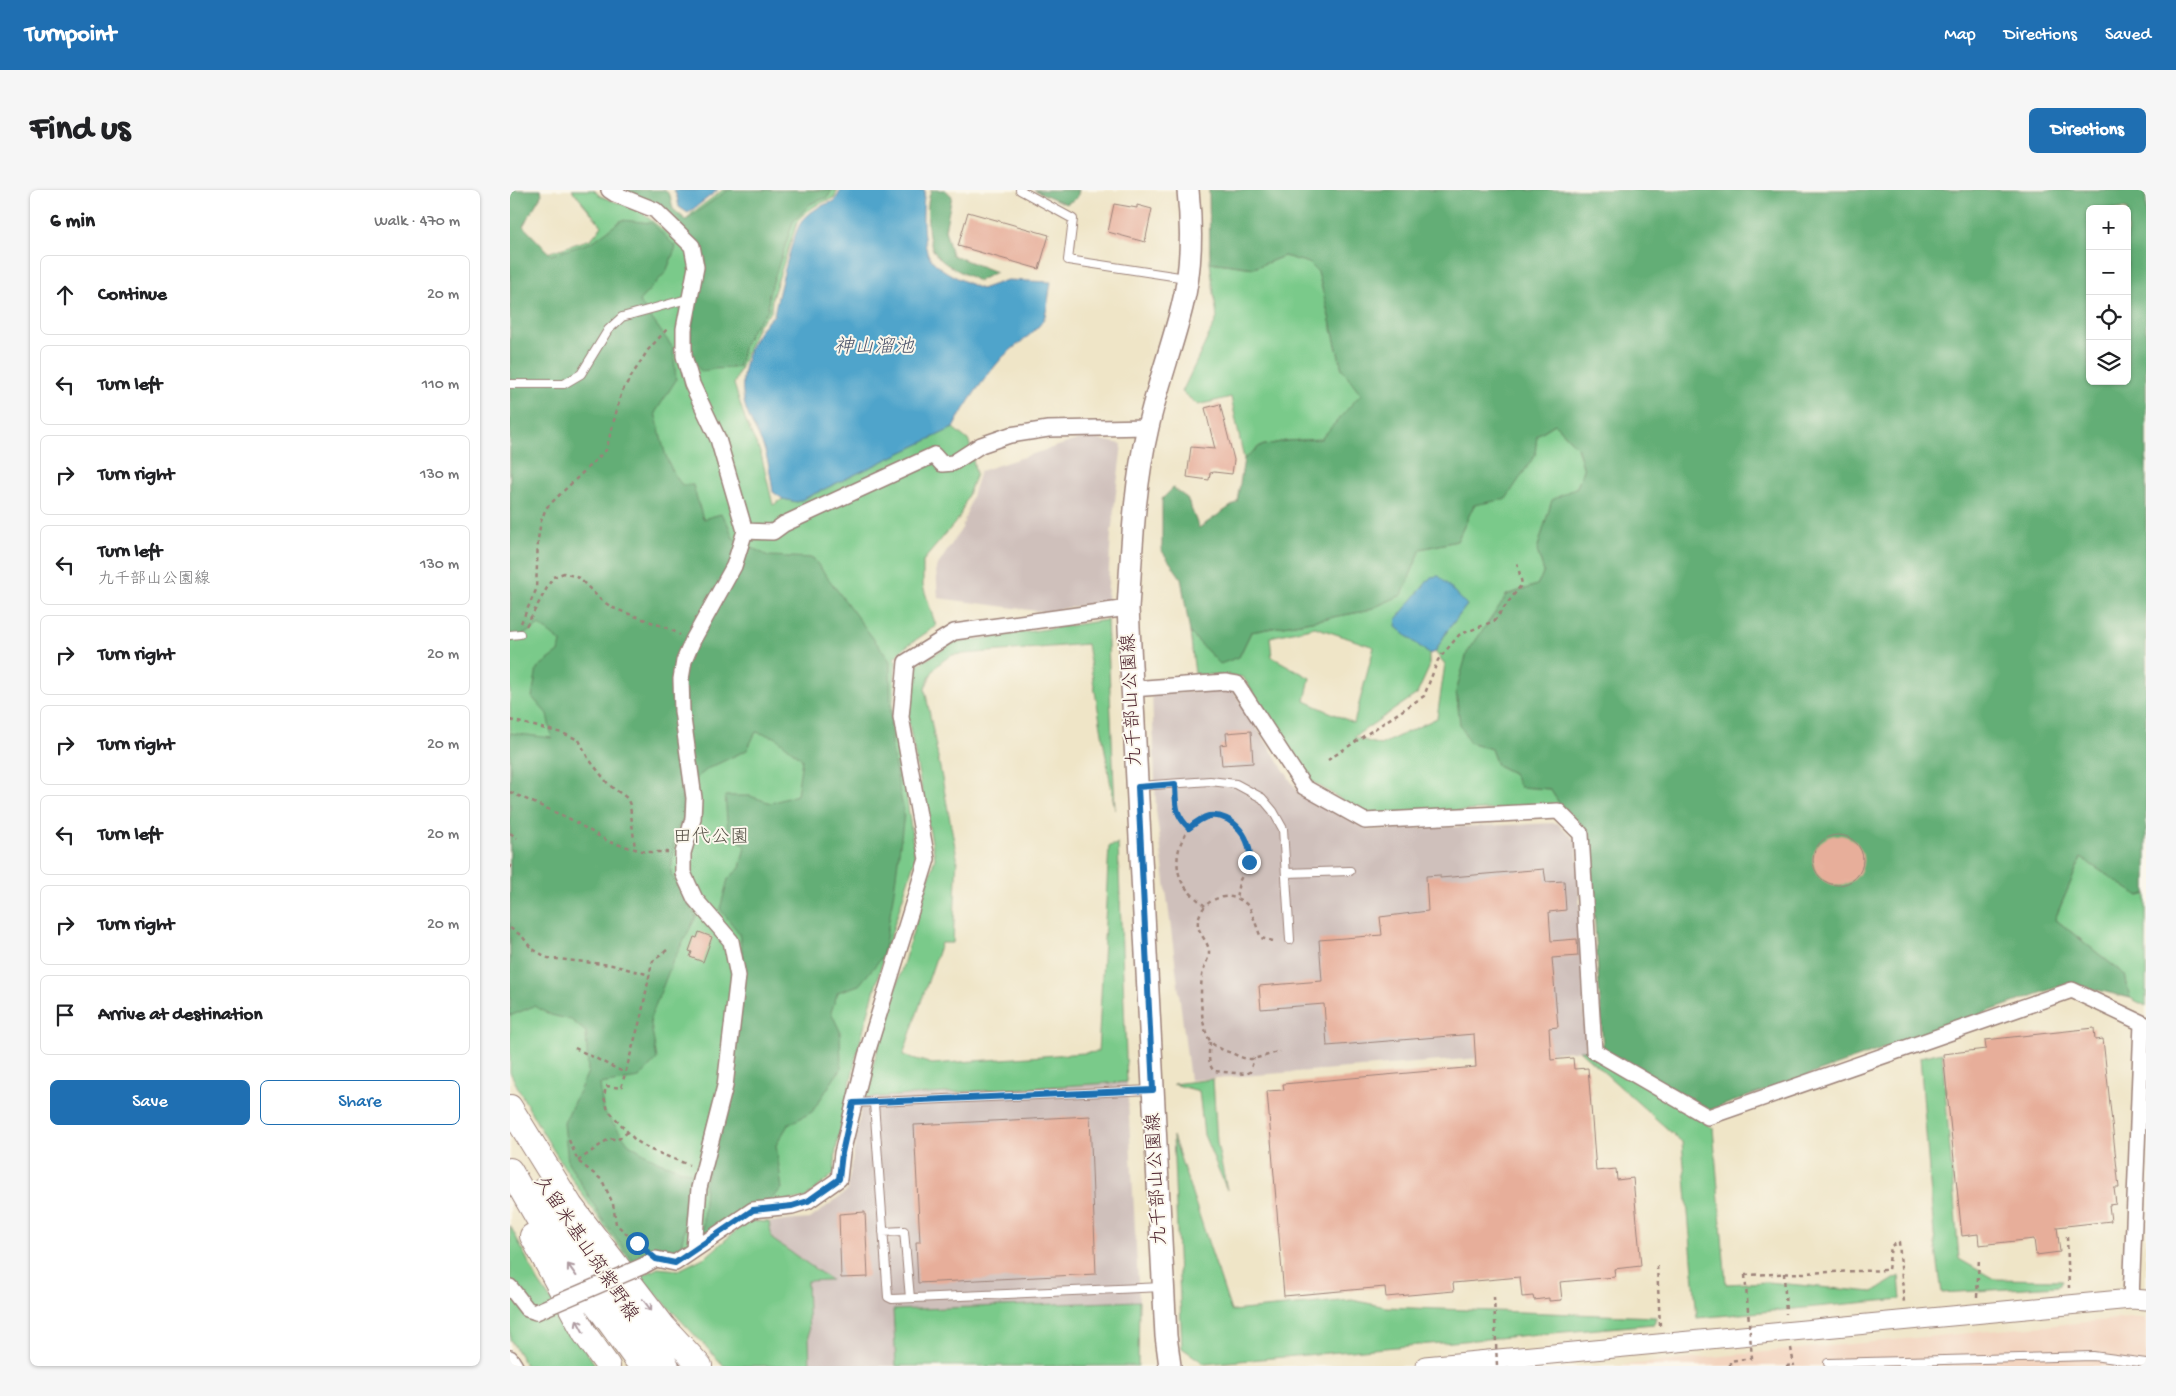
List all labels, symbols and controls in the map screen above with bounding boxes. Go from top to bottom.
text: Turnpoint [25,21,116,50]
text: Map [1944,25,1976,46]
text: Directions [2004,25,2077,46]
text: Saved [2105,25,2151,46]
button: Directions [2029,108,2146,153]
text: Find us [30,110,130,151]
map controls [2086,205,2131,385]
button: + [2086,205,2131,250]
text: 6 min [50,210,95,235]
text: Walk · 470 m [374,213,460,232]
button: − [2086,250,2131,295]
icon: ahead [51,281,79,309]
text: Continue [98,284,167,307]
text: 20 m [427,286,459,305]
button: locate [2086,295,2131,340]
water label: 神山溜池 [834,335,915,360]
button: layers [2086,340,2131,385]
icon: left [51,371,79,399]
text: Turn left [98,374,162,397]
text: 110 m [422,376,459,395]
icon: right [51,461,79,489]
text: Turn right [98,464,174,487]
text: 130 m [420,466,459,485]
text: Turn left [98,541,162,564]
icon: left [51,551,79,579]
text: 130 m [420,556,459,575]
text: 九千部山公園線 [98,571,210,590]
street label: 九千部山公園線 [1117,633,1148,767]
icon: right [51,641,79,669]
text: Turn right [98,644,174,667]
text: 20 m [427,646,459,665]
icon: right [51,731,79,759]
text: Turn right [98,734,174,757]
text: 20 m [427,736,459,755]
icon: left [51,821,79,849]
text: Turn left [98,824,162,847]
text: 20 m [427,826,459,845]
park label: 田代公園 [673,826,749,850]
route end [1238,851,1261,874]
icon: right [51,911,79,939]
text: Turn right [98,914,174,937]
text: 20 m [427,916,459,935]
icon: arrive [51,1001,79,1029]
text: Arrive at destination [98,1004,262,1027]
button: Save [50,1080,250,1125]
button: Share [260,1080,460,1125]
street label: 九千部山公園線 [1142,1112,1173,1246]
street label: 久留米基山筑紫野線 [528,1171,643,1326]
route start [626,1232,649,1255]
one-way arrow [567,1263,577,1277]
one-way arrow [642,1298,652,1312]
one-way arrow [575,1319,584,1334]

